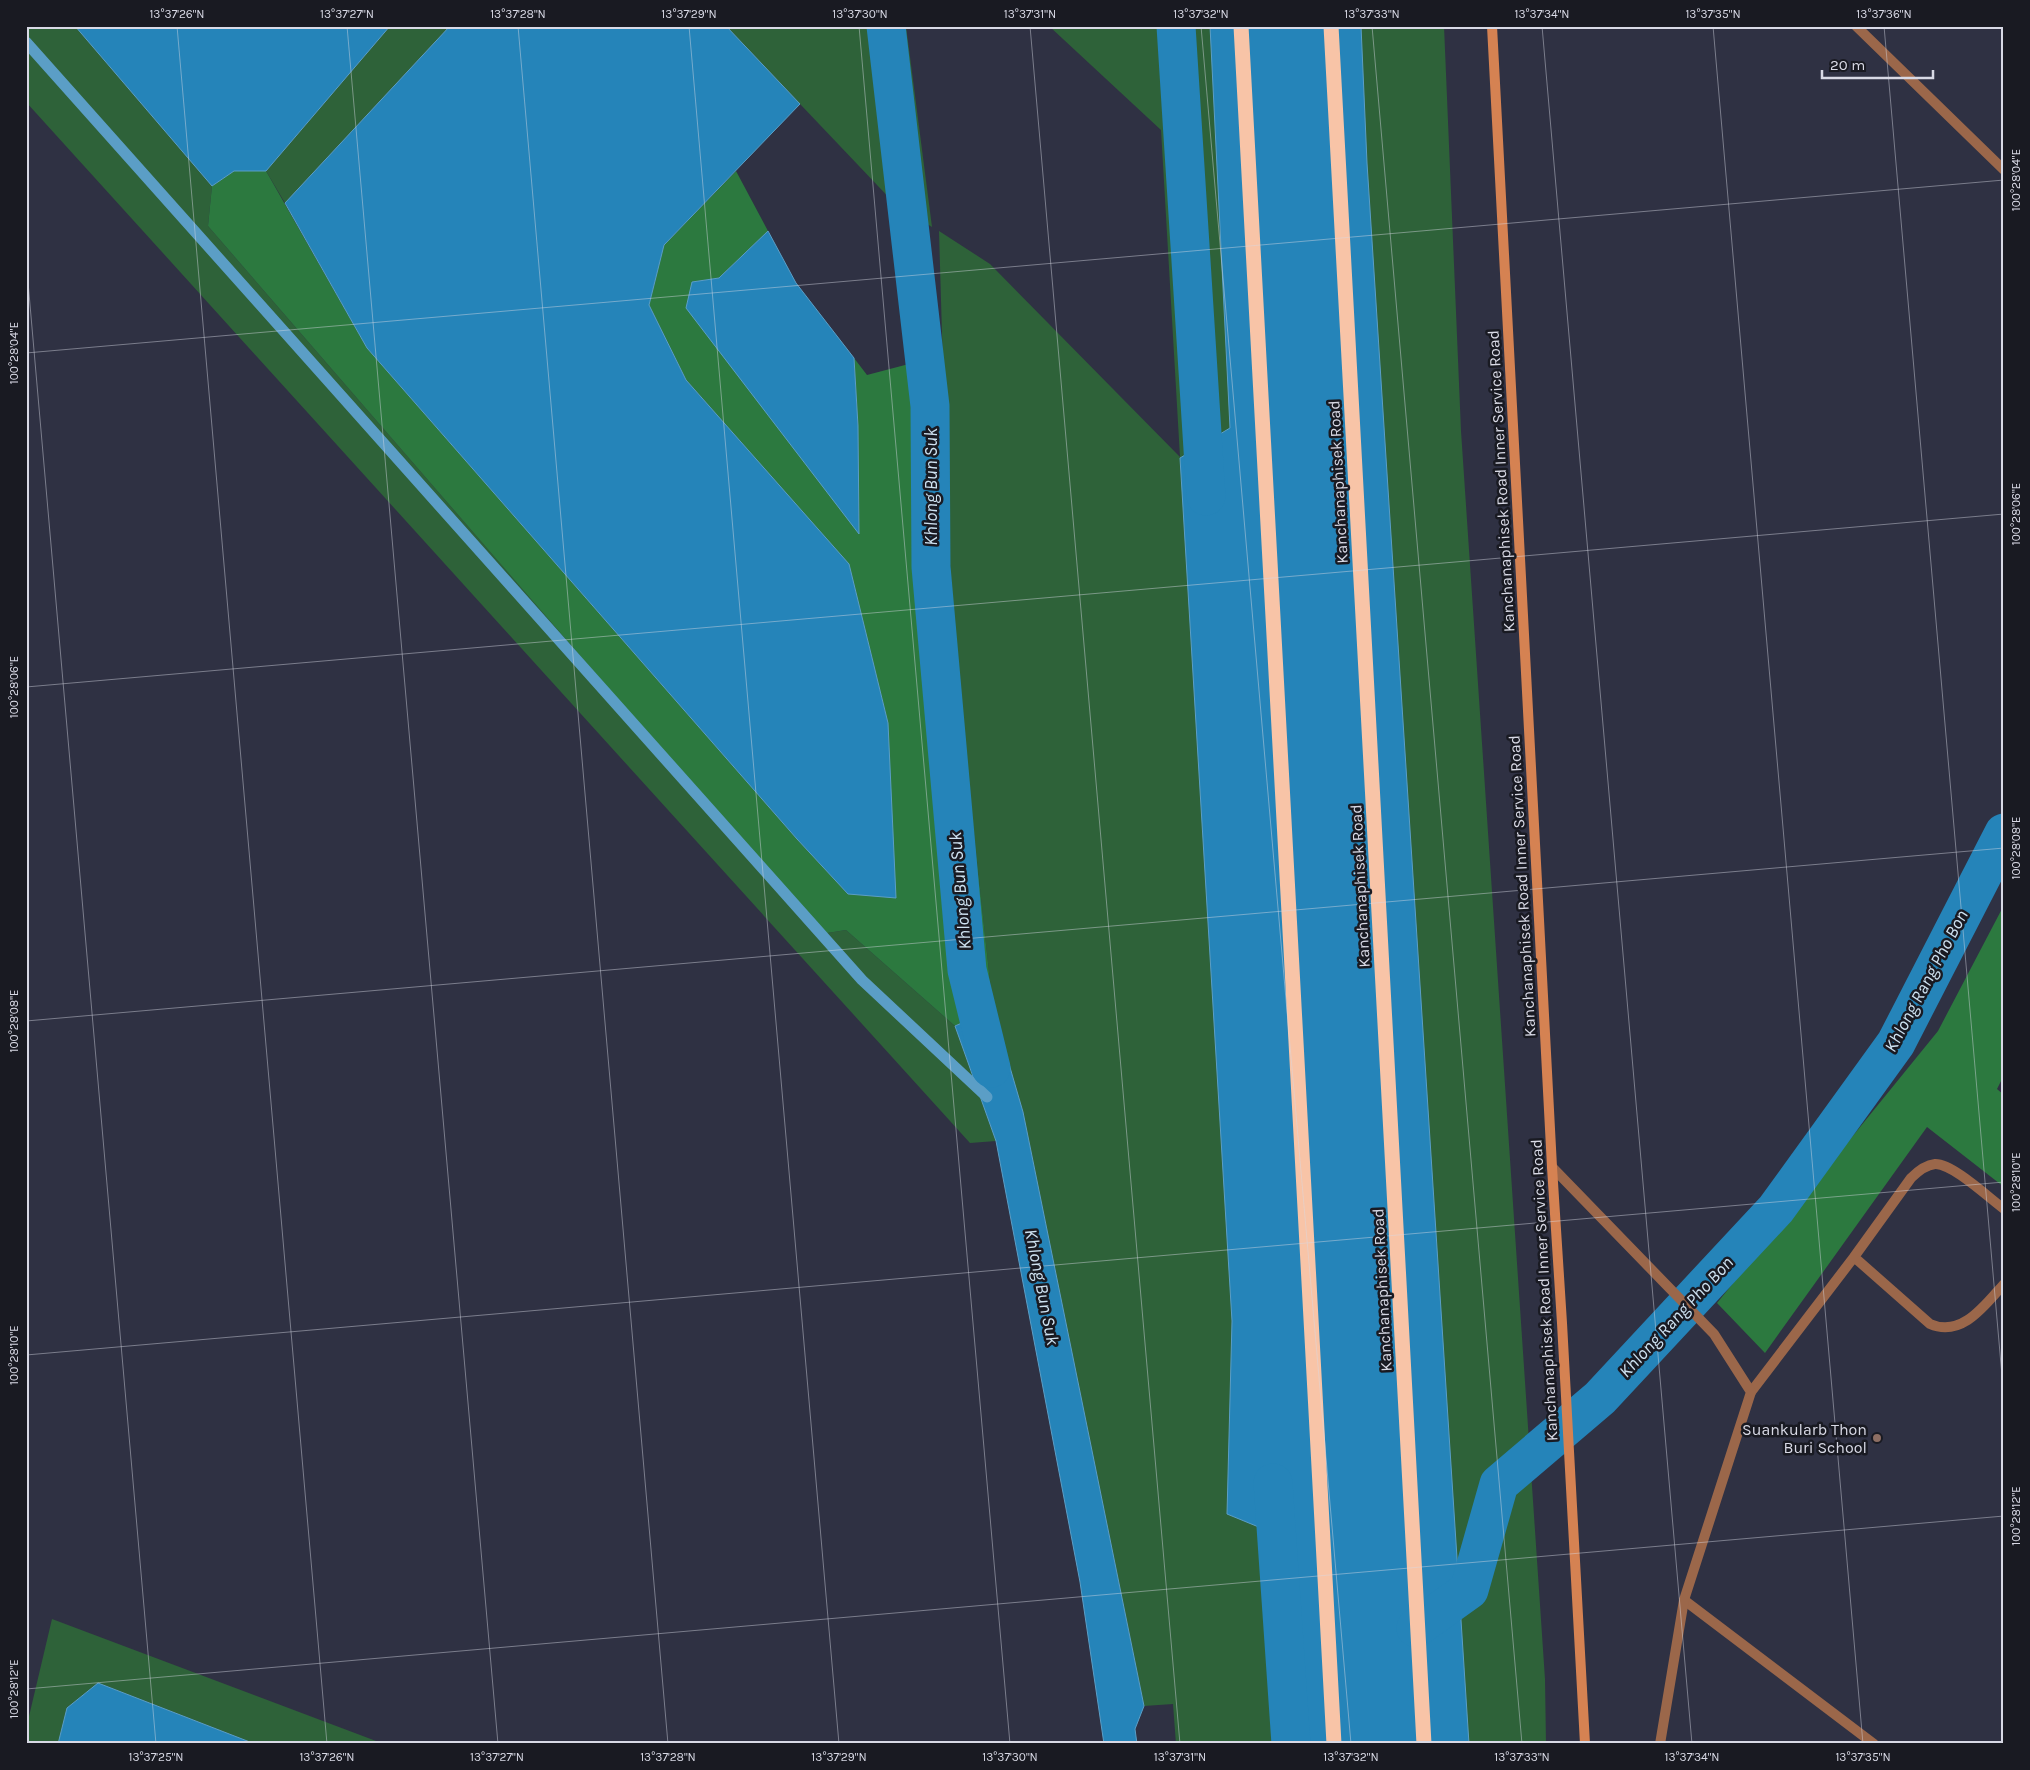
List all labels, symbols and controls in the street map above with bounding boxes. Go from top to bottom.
text: 13°37'26"N [149,7,205,21]
text: 13°37'27"N [320,7,374,21]
text: 13°37'28"N [490,7,546,21]
text: 13°37'29"N [661,7,717,21]
text: 13°37'30"N [832,7,888,21]
text: 13°37'31"N [1004,7,1056,21]
text: 13°37'32"N [1173,7,1229,21]
text: 13°37'33"N [1344,7,1400,21]
text: 13°37'34"N [1514,7,1570,21]
text: 13°37'35"N [1685,7,1741,21]
text: 13°37'36"N [1856,7,1912,21]
scale bar [1822,48,1934,80]
text: 20 m [1830,56,1865,74]
text: 100°28'04"E [2009,149,2023,211]
text: 100°28'04"E [7,322,21,384]
street label: Kanchanaphisek Road Inner Service Road [1484,330,1518,632]
street label: Kanchanaphisek Road [1324,400,1352,564]
water label: Khlong Bun Suk [920,427,942,546]
text: 100°28'06"E [2009,483,2023,545]
text: 100°28'06"E [7,656,21,718]
street label: Kanchanaphisek Road Inner Service Road [1505,735,1539,1037]
street label: Kanchanaphisek Road [1346,804,1374,968]
text: 100°28'08"E [2009,816,2023,880]
water label: Khlong Bun Suk [944,830,976,951]
water label: Khlong Rang Pho Bon [1879,906,1973,1056]
text: 100°28'08"E [7,989,21,1053]
street label: Kanchanaphisek Road Inner Service Road [1527,1139,1561,1441]
text: 100°28'10"E [2009,1152,2023,1212]
street label: Kanchanaphisek Road [1368,1208,1396,1372]
water label: Khlong Bun Suk [1020,1227,1064,1348]
water label: Khlong Rang Pho Bon [1614,1252,1738,1382]
text: 100°28'10"E [7,1325,21,1385]
place label: Suankularb Thon Buri School [1742,1420,1867,1457]
marker: Suankularb Thon Buri School [1871,1432,1883,1444]
text: 100°28'12"E [2009,1486,2023,1546]
text: 100°28'12"E [7,1659,21,1719]
text: 13°37'25"N [128,1750,184,1764]
text: 13°37'26"N [299,1750,355,1764]
text: 13°37'27"N [470,1750,524,1764]
text: 13°37'28"N [640,1750,696,1764]
text: 13°37'29"N [811,1750,867,1764]
text: 13°37'30"N [982,1750,1038,1764]
text: 13°37'31"N [1154,1750,1206,1764]
text: 13°37'32"N [1323,1750,1379,1764]
text: 13°37'33"N [1494,1750,1550,1764]
text: 13°37'34"N [1664,1750,1720,1764]
text: 13°37'35"N [1835,1750,1891,1764]

